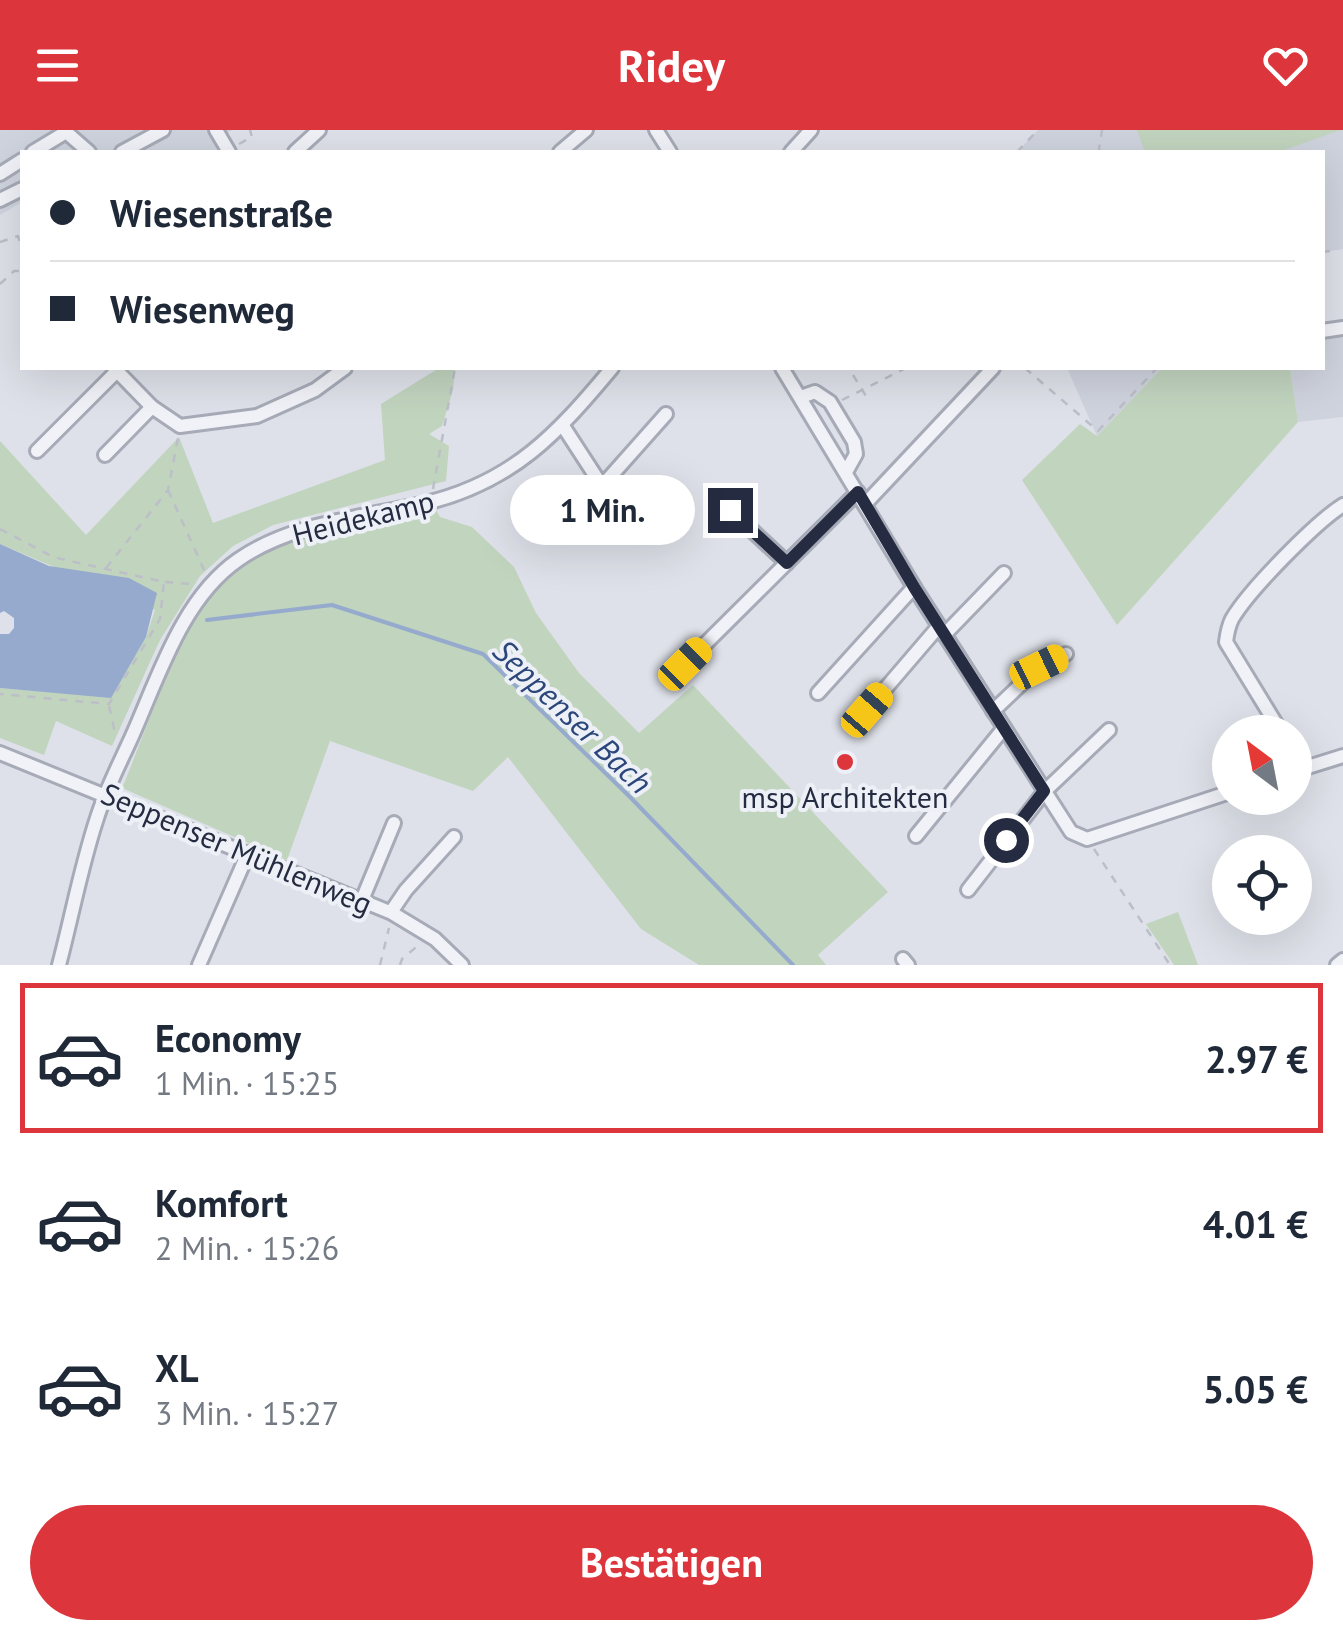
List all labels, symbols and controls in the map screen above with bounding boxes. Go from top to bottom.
text: Ridey [618,36,725,94]
icon: menu [30,38,85,93]
icon: heart [1258,38,1313,93]
text: Wiesenstraße [110,188,333,237]
text: Wiesenweg [110,284,295,333]
callout: 1 Min. [510,475,695,545]
street label: Heidekamp [288,481,438,553]
route end [708,488,753,533]
text: 1 Min. [560,489,645,531]
water label: Seppenser Bach [485,630,661,802]
car [653,632,717,696]
car [1005,640,1073,694]
car [836,678,898,742]
north arrow [1212,715,1312,815]
map controls [1212,715,1312,935]
marker: msp Architekten [834,751,856,773]
street label: Seppenser Mühlenweg [96,773,378,923]
place label: msp Architekten [742,777,948,816]
route start [984,818,1029,863]
button: locate [1212,835,1312,935]
icon: car [35,1013,125,1103]
text: Economy [155,1013,301,1062]
text: 2.97 € [1205,1034,1308,1083]
text: 1 Min. · 15:25 [155,1062,339,1104]
icon: car [35,1178,125,1268]
text: Komfort [155,1178,288,1227]
text: 4.01 € [1203,1199,1308,1248]
text: 2 Min. · 15:26 [155,1227,339,1269]
icon: car [35,1343,125,1433]
text: XL [155,1343,199,1392]
text: 5.05 € [1203,1364,1308,1413]
text: 3 Min. · 15:27 [155,1392,339,1434]
button: Bestätigen [30,1505,1313,1620]

